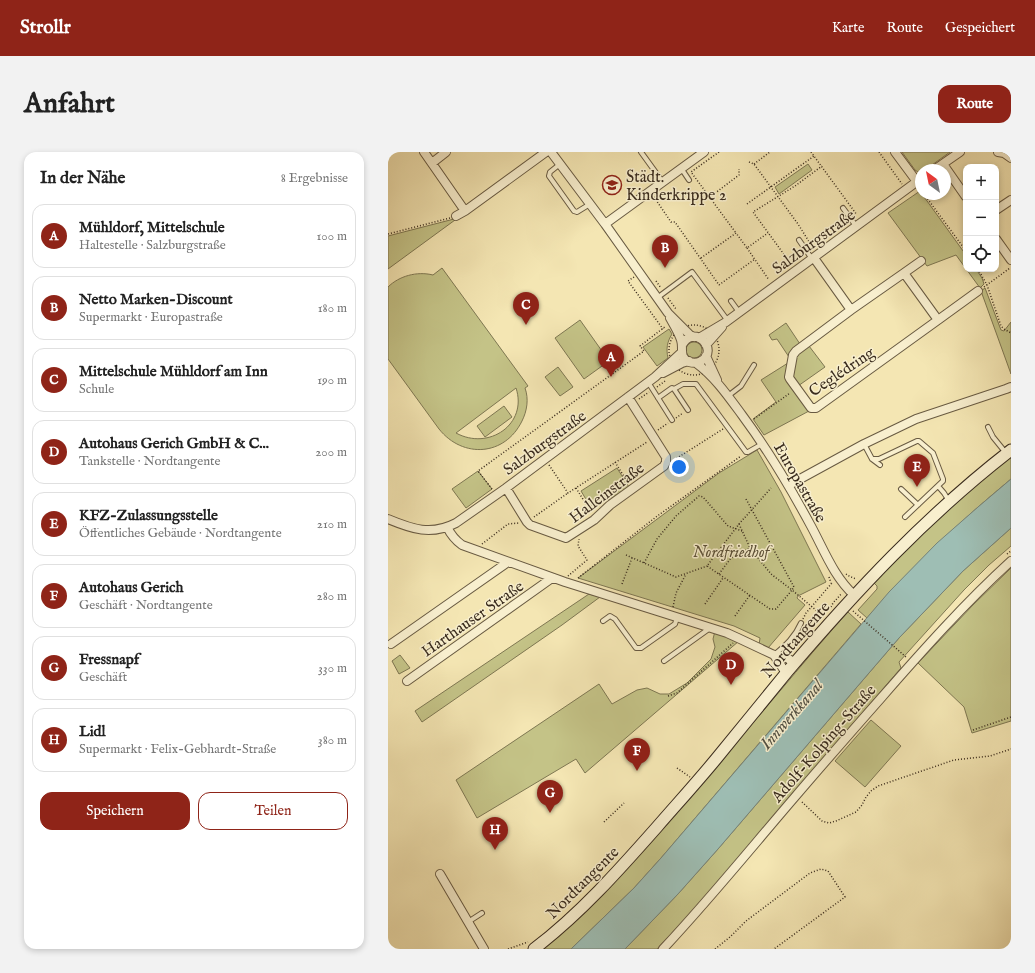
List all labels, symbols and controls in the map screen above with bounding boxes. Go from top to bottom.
text: Strollr [20,16,71,40]
text: Karte [832,19,864,37]
text: Route [886,19,923,37]
text: Gespeichert [945,19,1015,37]
button: Route [938,85,1011,123]
text: Anfahrt [24,87,115,122]
north arrow [915,164,951,200]
map controls [963,164,999,272]
button: + [963,164,999,200]
text: In der Nähe [40,168,125,189]
place label: Städt. Kinderkrippe 2 [626,168,726,206]
text: 8 Ergebnisse [281,170,348,187]
school or university icon: Städt. Kinderkrippe 2 [601,174,623,196]
button: − [963,200,999,236]
street label: Salzburgstraße [769,206,860,279]
text: Mühldorf, Mittelschule [79,218,225,237]
text: A [50,228,58,245]
text: 100 m [317,228,347,245]
pin: B [652,235,678,268]
button: locate [963,236,999,272]
text: Haltestelle · Salzburgstraße [79,237,226,254]
text: Netto Marken-Discount [79,290,233,309]
pin: C [513,292,539,325]
text: B [50,300,58,317]
text: 180 m [318,300,347,317]
text: Supermarkt · Europastraße [79,309,223,326]
street label: Ceglédring [805,343,879,402]
pin: A [598,344,624,377]
text: Mittelschule Mühldorf am Inn [79,362,268,381]
text: C [49,372,59,389]
text: 190 m [317,372,347,389]
text: Schule [79,381,114,398]
street label: Salzburgstraße [500,407,591,480]
text: Autohaus Gerich GmbH & C... [79,434,269,453]
street label: Europastraße [768,439,830,527]
text: D [49,444,59,461]
text: 200 m [315,444,347,461]
text: Tankstelle · Nordtangente [79,453,220,470]
pin: E [904,454,930,487]
your location [669,457,689,477]
street label: Halleinstraße [566,459,649,528]
text: KFZ-Zulassungsstelle [79,506,218,525]
text: E [49,516,59,533]
text: 210 m [317,516,347,533]
text: Öffentliches Gebäude · Nordtangente [79,525,282,542]
park label: Nordfriedhof [693,543,774,563]
street label: Harthauser Straße [418,577,528,662]
text: Autohaus Gerich [79,578,184,597]
text: F [50,588,58,605]
text: 280 m [317,588,347,605]
text: Geschäft · Nordtangente [79,597,213,614]
street label: Nordtangente [758,598,835,683]
text: Fressnapf [79,650,139,669]
pin: D [718,652,744,685]
text: G [49,660,59,677]
text: 330 m [318,660,347,677]
text: Geschäft [79,669,127,686]
water label: Innwerkkanal [755,674,830,755]
street label: Adolf-Kolping-Straße [767,681,881,808]
text: Lidl [79,722,106,741]
text: H [48,732,60,749]
text: 380 m [318,732,347,749]
pin: F [624,738,650,771]
text: Supermarkt · Felix-Gebhardt-Straße [79,741,276,758]
pin: G [537,780,563,813]
button: Speichern [40,792,190,830]
button: Teilen [198,792,348,830]
pin: H [482,817,508,850]
street label: Nordtangente [543,843,624,924]

